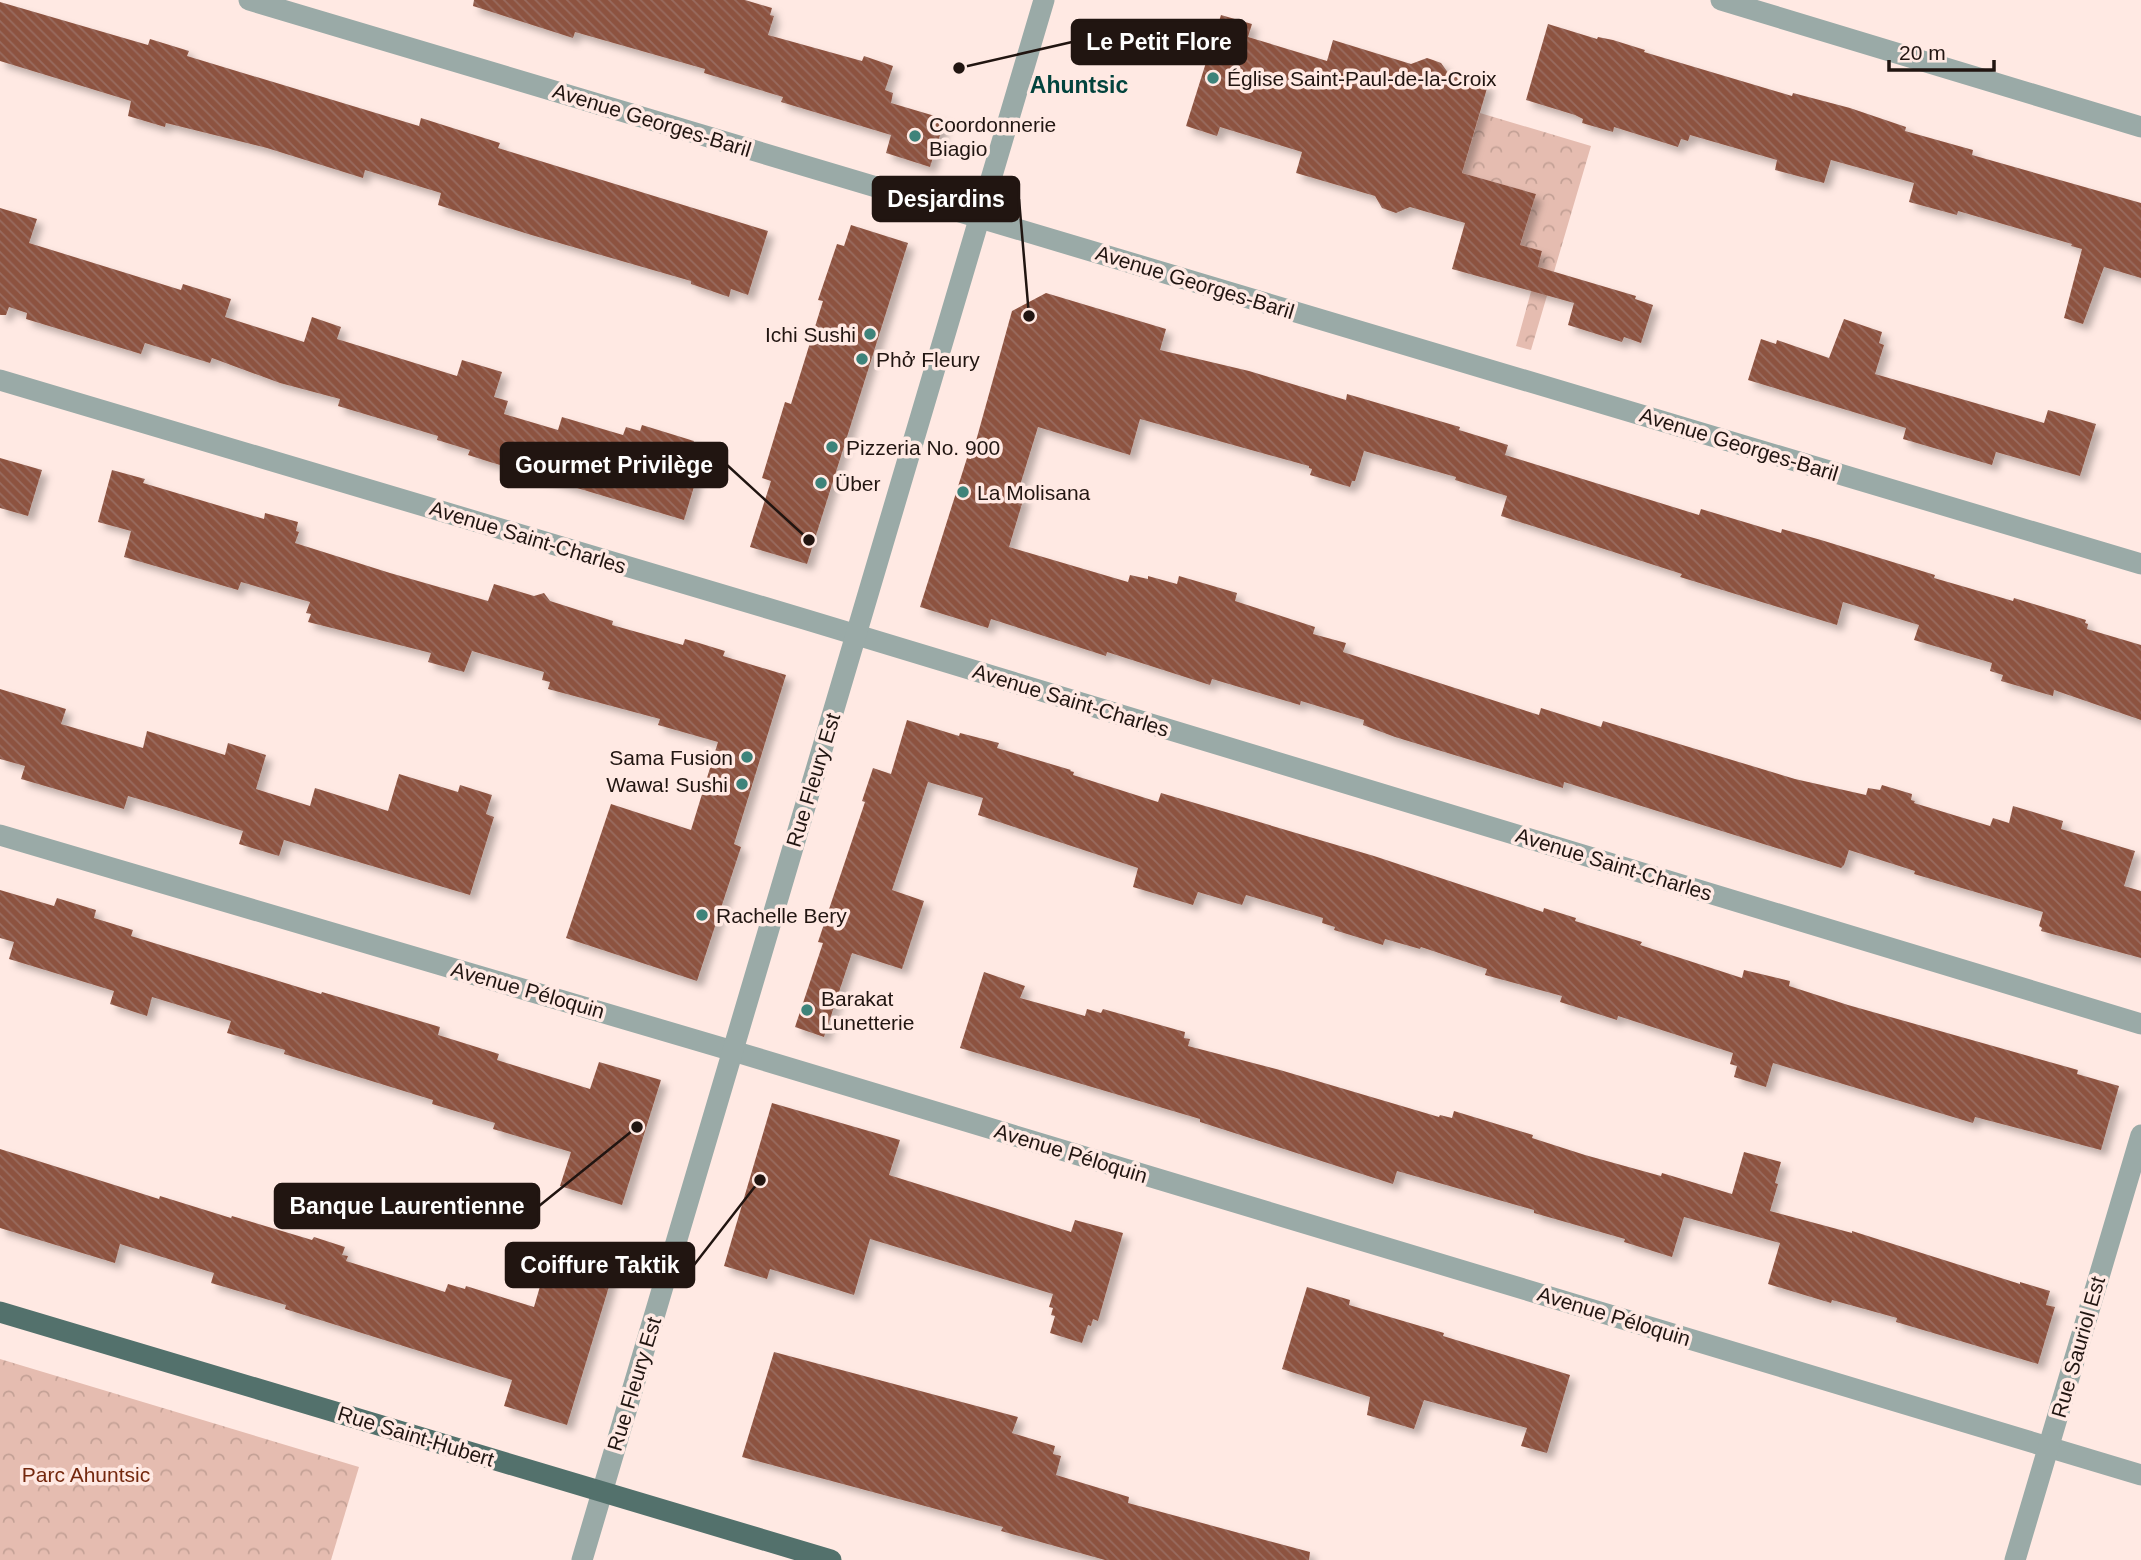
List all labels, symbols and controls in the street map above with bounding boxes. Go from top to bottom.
callout: Le Petit Flore [1072,20,1246,64]
scale bar [1889,28,1994,72]
text: Le Petit Flore [1086,29,1232,55]
text: 20 m [1899,41,1946,64]
place label: Église Saint-Paul-de-la-Croix [1227,67,1497,90]
marker: Église Saint-Paul-de-la-Croix [1205,70,1221,86]
district label: Ahuntsic [1030,72,1128,98]
street label: Avenue Georges-Baril [550,79,754,161]
place label: Coordonnerie Biagio [929,113,1056,160]
marker: Coordonnerie Biagio [907,128,923,144]
callout: Desjardins [873,177,1019,221]
text: Desjardins [887,186,1005,212]
street label: Avenue Georges-Baril [1093,241,1297,323]
place label: Ichi Sushi [765,323,856,346]
marker: Ichi Sushi [862,326,878,342]
place label: Phở Fleury [876,348,980,371]
marker: Phở Fleury [854,351,870,367]
street label: Avenue Georges-Baril [1637,403,1841,485]
place label: Pizzeria No. 900 [846,436,1000,459]
marker: Pizzeria No. 900 [824,439,840,455]
callout: Gourmet Privilège [501,443,727,487]
text: Gourmet Privilège [515,452,713,478]
place label: Über [835,472,881,495]
marker: Über [813,475,829,491]
place label: La Molisana [977,481,1091,504]
marker: La Molisana [955,484,971,500]
street label: Avenue Saint-Charles [427,496,629,578]
street label: Avenue Saint-Charles [970,659,1172,741]
street label: Rue Fleury Est [782,710,844,850]
place label: Sama Fusion [609,746,733,769]
marker: Sama Fusion [739,749,755,765]
place label: Wawa! Sushi [606,773,728,796]
marker: Wawa! Sushi [734,776,750,792]
street label: Avenue Saint-Charles [1513,823,1715,905]
place label: Rachelle Bery [716,904,847,927]
marker: Rachelle Bery [694,907,710,923]
street label: Avenue Péloquin [449,957,607,1023]
place label: Barakat Lunetterie [821,987,914,1034]
marker: Barakat Lunetterie [799,1002,815,1018]
street label: Avenue Péloquin [992,1119,1150,1187]
callout: Banque Laurentienne [275,1184,539,1228]
text: Banque Laurentienne [289,1193,525,1219]
callout: Coiffure Taktik [506,1243,694,1287]
text: Coiffure Taktik [520,1252,680,1278]
street label: Rue Sauriol Est [2047,1274,2109,1420]
street label: Avenue Péloquin [1535,1282,1693,1350]
street label: Rue Fleury Est [603,1314,665,1454]
street label: Rue Saint-Hubert [335,1401,497,1471]
park label: Parc Ahuntsic [22,1463,150,1486]

